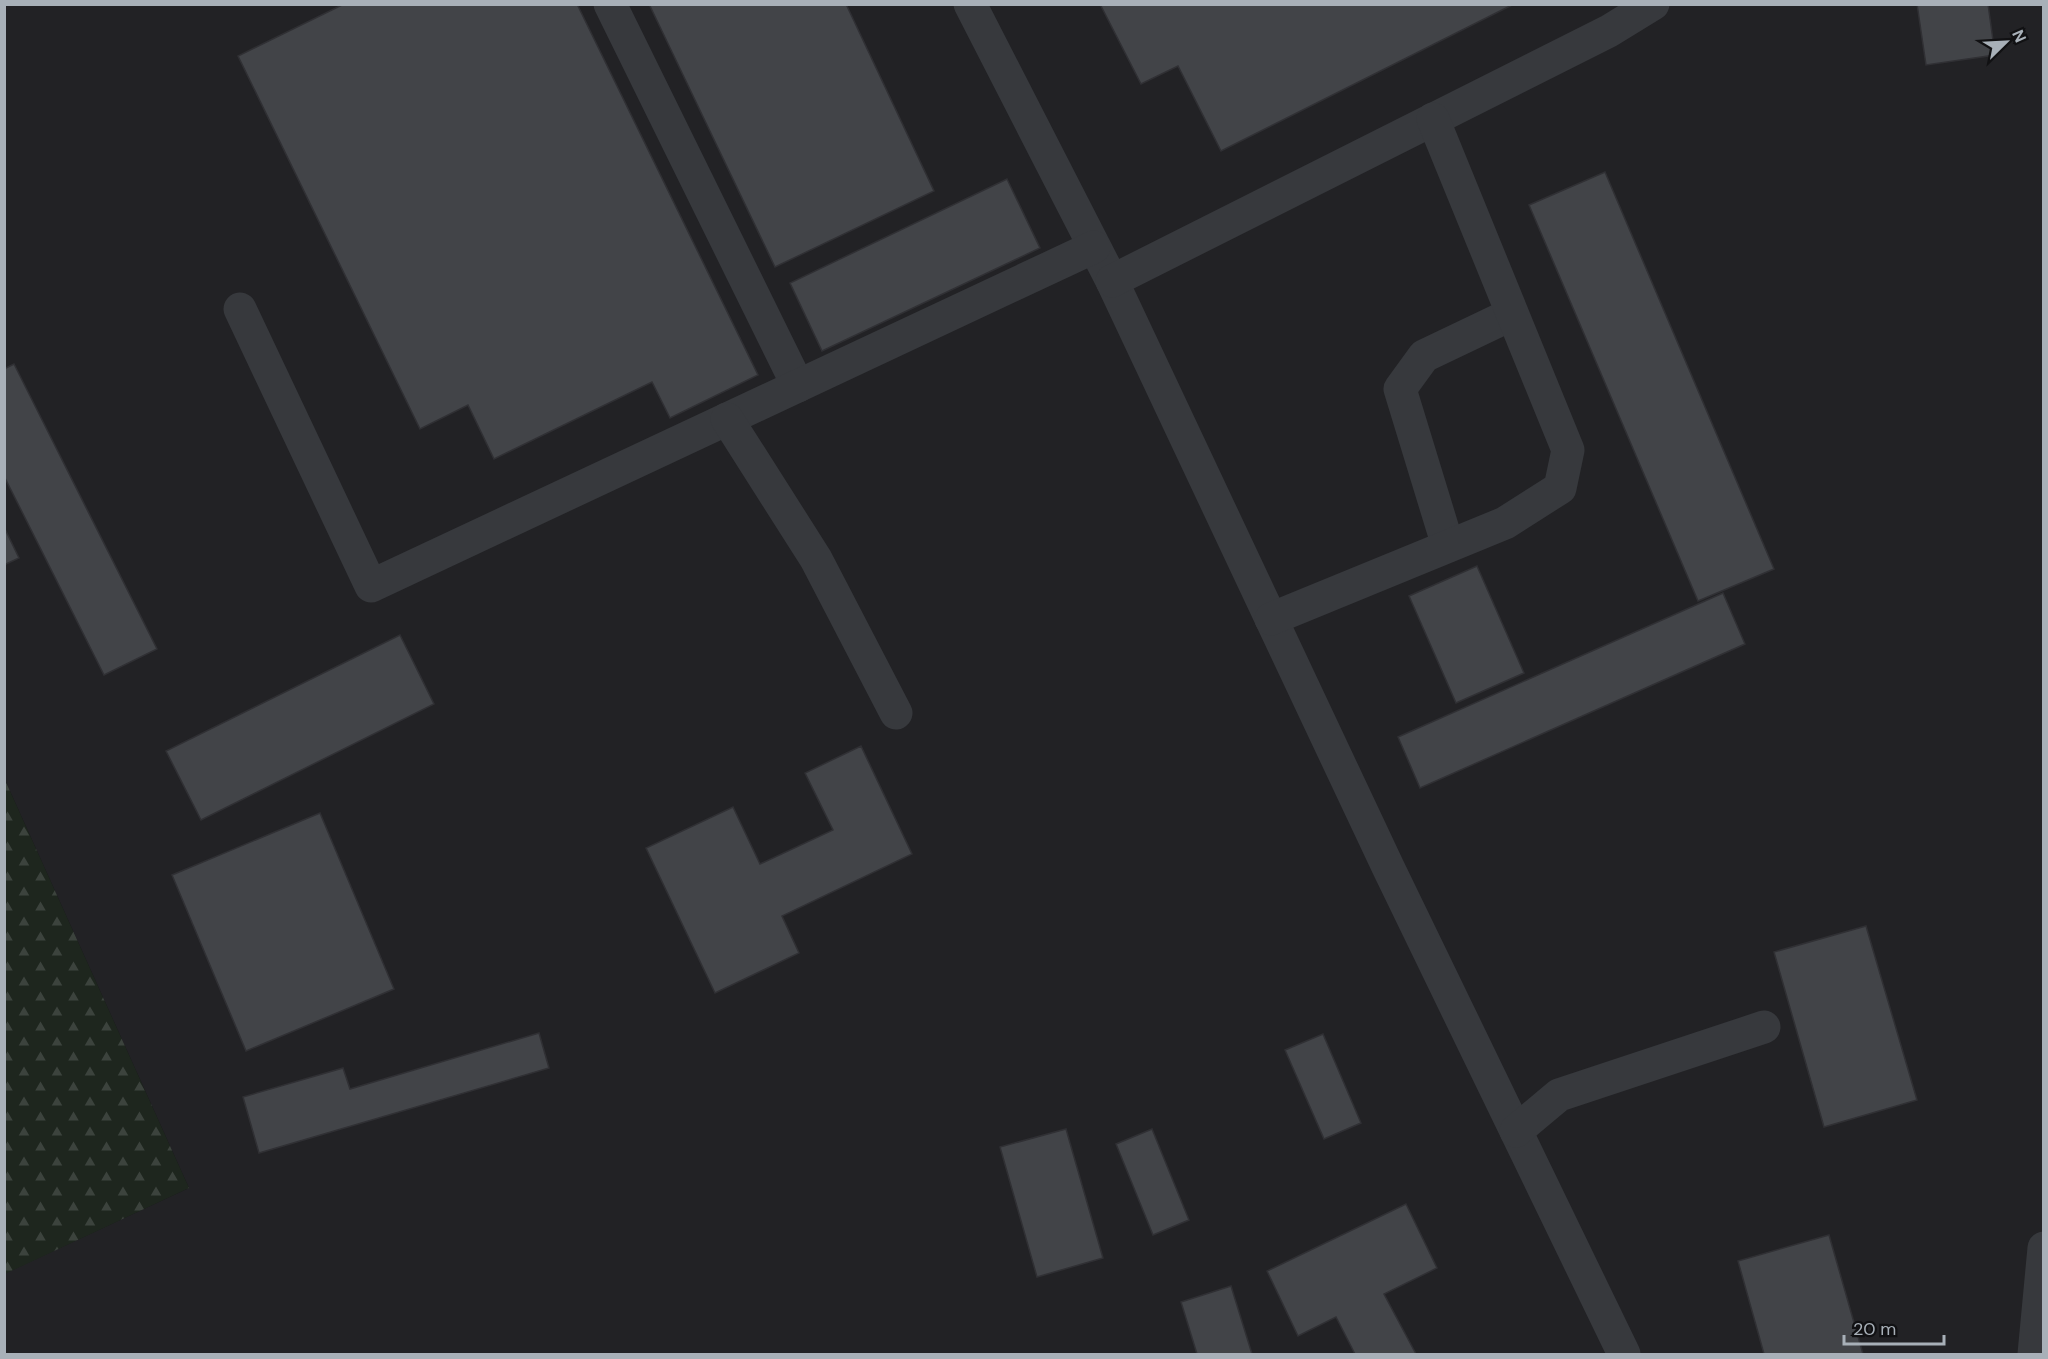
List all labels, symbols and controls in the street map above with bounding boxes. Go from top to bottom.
north arrow [1976,12,2036,72]
text: N [2007,27,2031,46]
scale bar [1844,1308,1944,1346]
text: 20 m [1853,1317,1896,1341]

